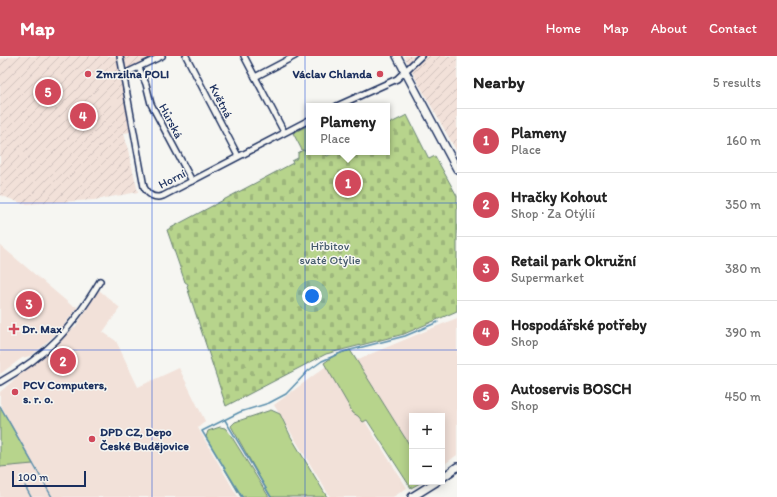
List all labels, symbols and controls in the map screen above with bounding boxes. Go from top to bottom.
text: Map [20,17,55,40]
text: Home [546,20,581,37]
text: Map [603,20,629,37]
text: About [651,20,687,37]
text: Contact [709,20,757,37]
place label: Zmrzilna POLI [96,67,169,81]
place label: Václav Chlanda [293,67,373,81]
marker: Zmrzilna POLI [83,69,93,79]
marker: Václav Chlanda [375,69,385,79]
text: Nearby [473,72,525,92]
text: 5 results [713,75,761,90]
pin: 5 [35,77,61,107]
street label: Květná [206,82,236,121]
pin: 4 [70,101,96,131]
street label: Hůrská [156,101,186,141]
popup [306,103,390,155]
text: Plameny [320,113,376,131]
text: Plameny [511,124,566,142]
text: Place [320,131,350,146]
text: 1 [483,133,489,148]
text: 160 m [726,133,761,148]
text: Place [511,142,541,157]
street label: Horní [156,166,188,192]
pin: 1 [335,168,361,198]
text: Hračky Kohout [511,188,607,206]
text: 2 [483,197,489,212]
text: 350 m [725,197,761,212]
text: Shop · Za Otýlií [511,206,595,221]
park label: Hřbitov svaté Otýlie [299,239,361,267]
text: Retail park Okružní [511,252,636,270]
text: 3 [482,261,490,276]
text: 380 m [725,261,761,276]
text: Supermarket [511,270,584,285]
your location [302,286,322,306]
pin: 3 [16,289,42,319]
text: Hospodářské potřeby [511,316,647,334]
place label: Dr. Max [22,322,62,336]
marker: Dr. Max [9,324,19,334]
text: 4 [482,325,490,340]
text: 390 m [725,325,761,340]
text: Shop [511,334,538,349]
pin: 2 [50,346,76,376]
place label: PCV Computers, s. r. o. [23,378,107,406]
text: Autoservis BOSCH [511,380,632,398]
marker: PCV Computers, s. r. o. [10,387,20,397]
text: 5 [483,389,489,404]
text: 450 m [724,389,761,404]
text: Shop [511,398,538,413]
map controls [409,413,445,485]
button: + [409,413,445,449]
place label: DPD CZ, Depo České Budějovice [100,425,189,454]
marker: DPD CZ, Depo České Budějovice [87,434,97,444]
button: − [409,449,445,485]
scale bar [12,469,86,488]
text: 100 m [18,471,48,484]

